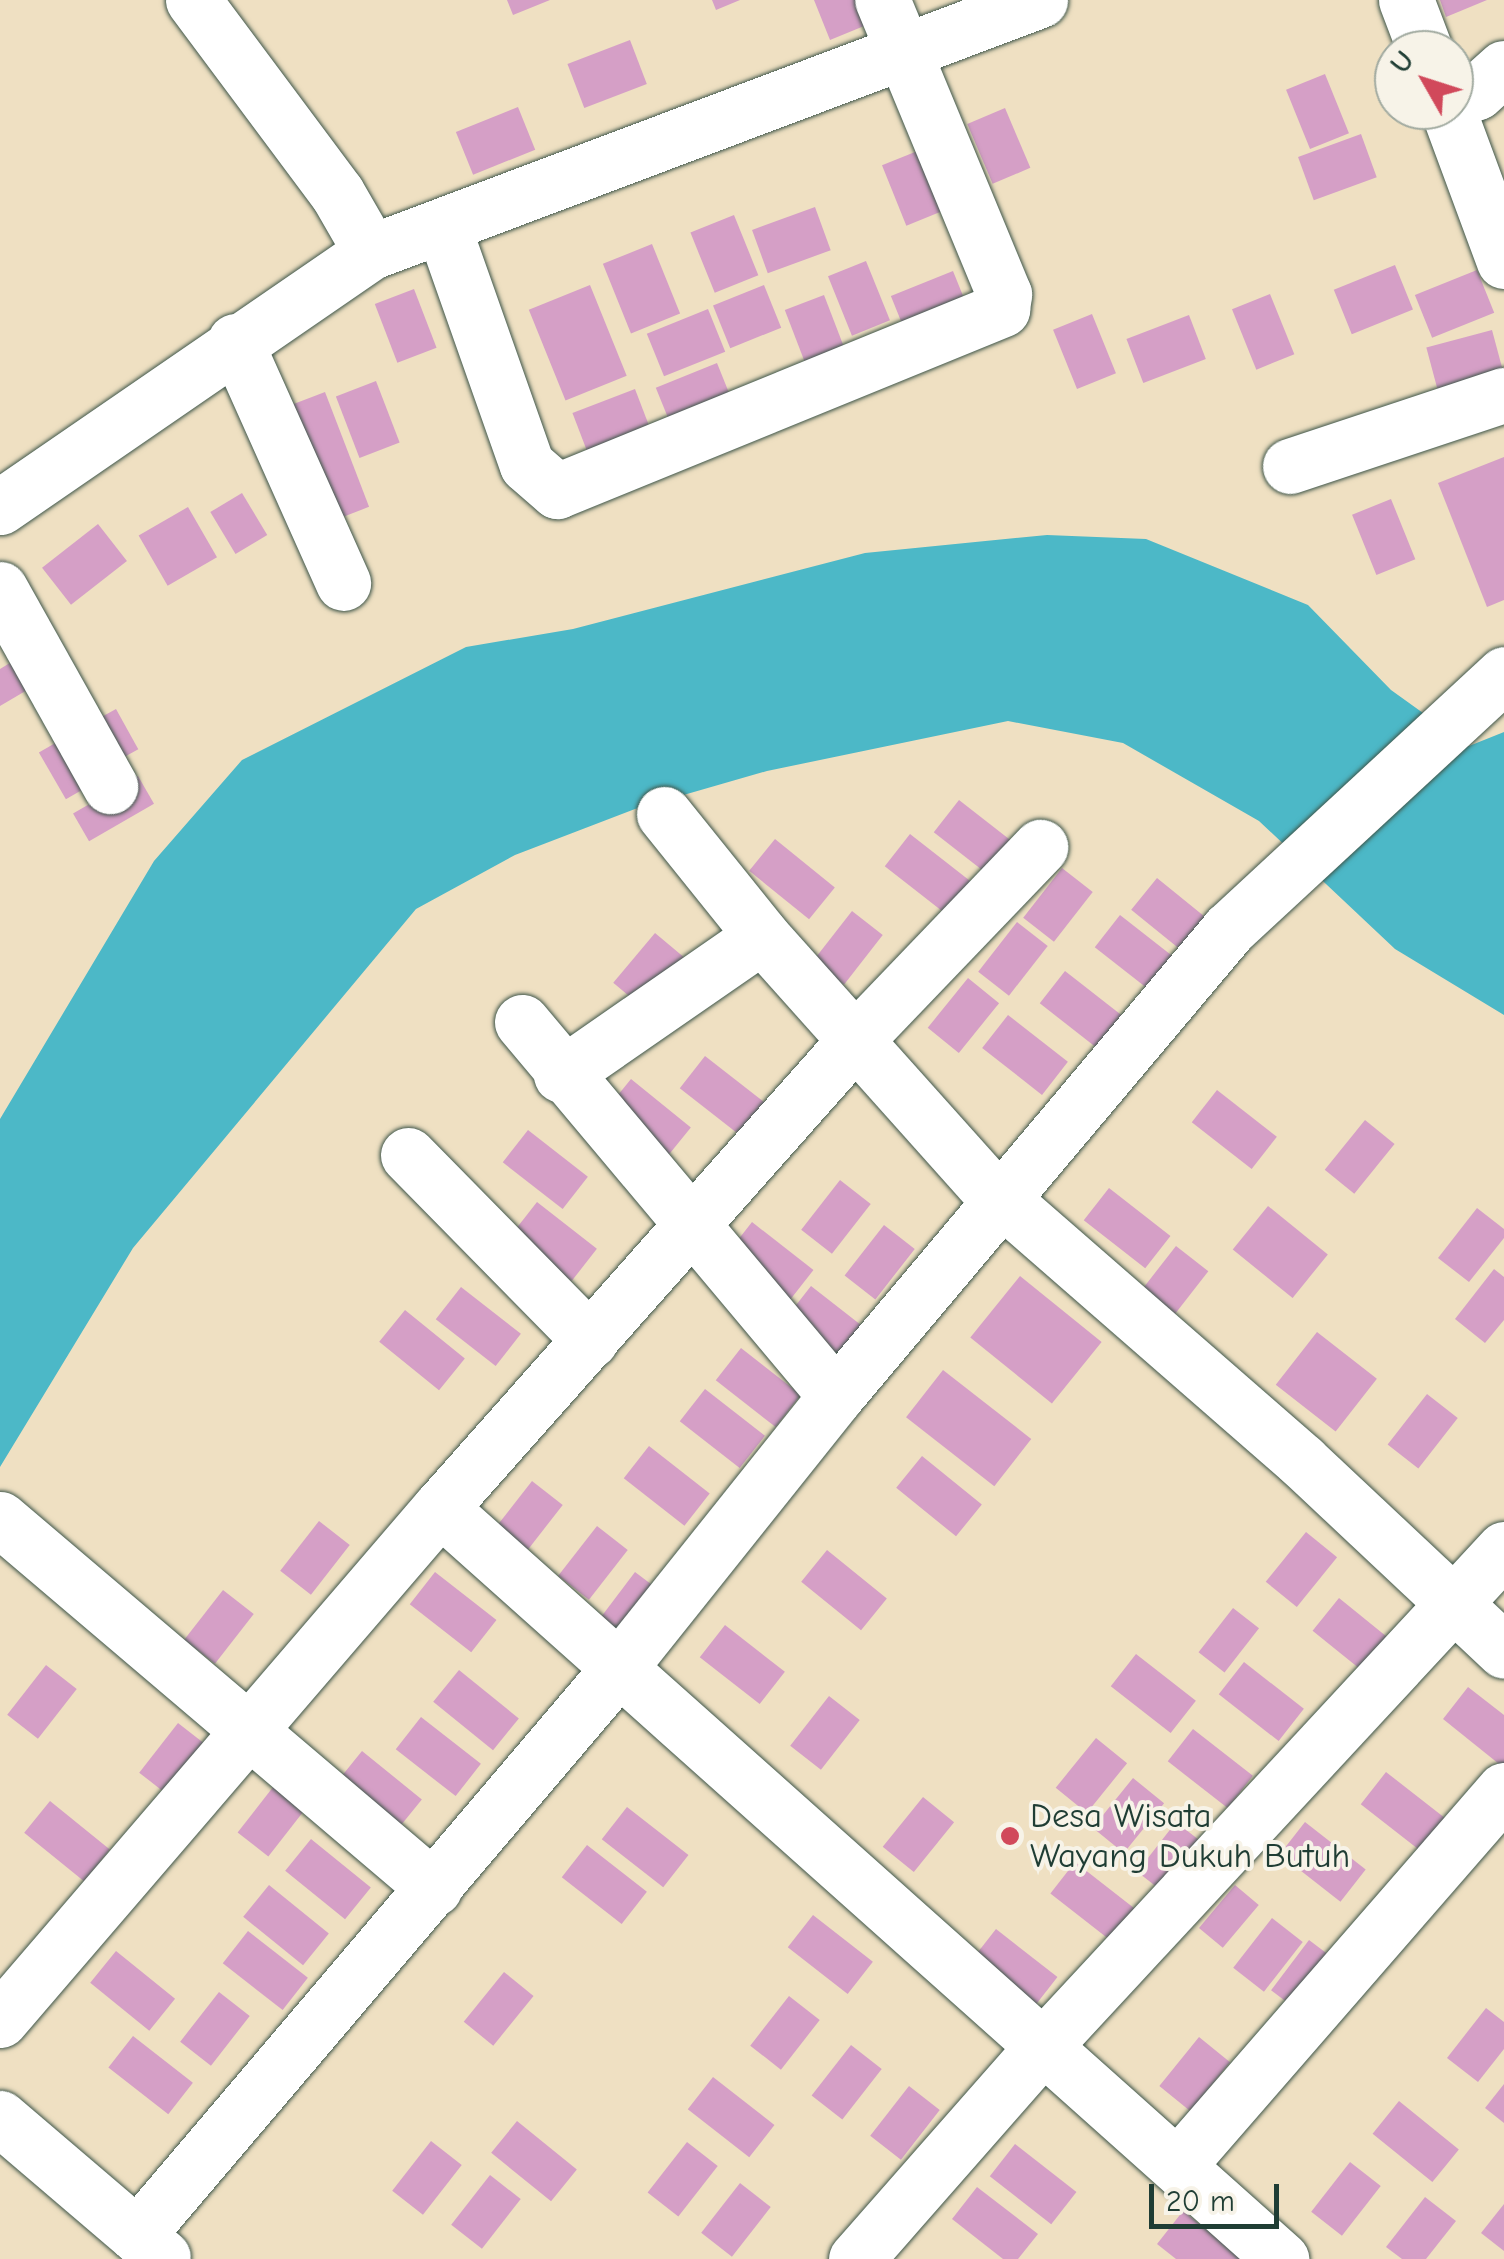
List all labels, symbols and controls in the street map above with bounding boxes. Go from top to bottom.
north arrow [1374,30,1474,130]
text: U [1384,45,1421,80]
place label: Desa Wisata Wayang Dukuh Butuh [1030,1795,1350,1877]
marker: Desa Wisata Wayang Dukuh Butuh [999,1825,1021,1847]
scale bar [1154,2164,1284,2226]
text: 20 m [1166,2184,1235,2219]

